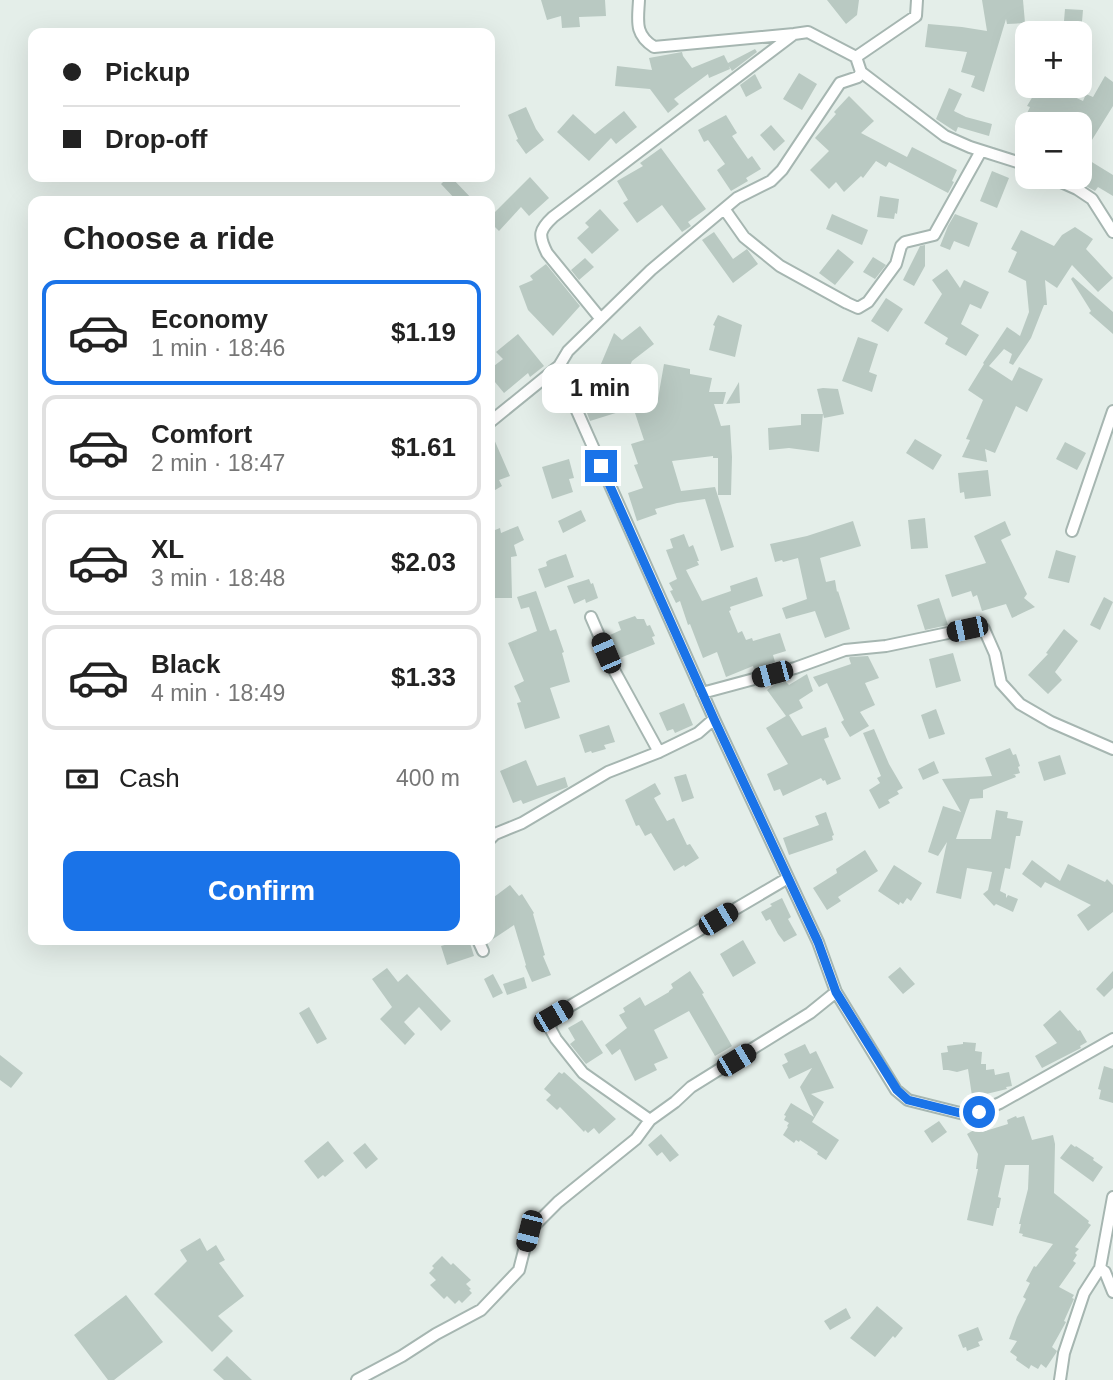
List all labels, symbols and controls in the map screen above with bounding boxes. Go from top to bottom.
map controls [1015,21,1092,189]
button: + [1015,21,1092,98]
text: Pickup [105,57,190,87]
button: − [1015,112,1092,189]
text: Drop-off [105,124,208,154]
text: Choose a ride [63,220,275,256]
icon: car [67,301,130,364]
text: Economy [151,304,268,334]
text: $1.19 [391,317,456,347]
text: 1 min · 18:46 [151,335,285,361]
callout: 1 min [543,364,659,414]
text: 1 min [570,375,630,401]
icon: car [67,416,130,479]
text: Comfort [151,419,252,449]
text: $1.61 [391,432,456,462]
text: 2 min · 18:47 [151,450,285,476]
route end [585,450,617,482]
icon: car [67,531,130,594]
text: XL [151,534,184,564]
text: $2.03 [391,547,456,577]
text: 3 min · 18:48 [151,565,285,591]
car [945,614,990,644]
car [589,630,624,676]
icon: car [67,646,130,709]
text: Black [151,649,220,679]
car [749,658,796,690]
text: $1.33 [391,662,456,692]
text: 4 min · 18:49 [151,680,285,706]
icon: cash [63,760,101,798]
text: Cash [119,763,180,793]
text: 400 m [396,765,460,791]
button: Confirm [63,851,460,931]
car [695,899,742,939]
car [530,996,577,1036]
car [713,1040,760,1080]
route start [963,1096,995,1128]
car [514,1208,545,1254]

